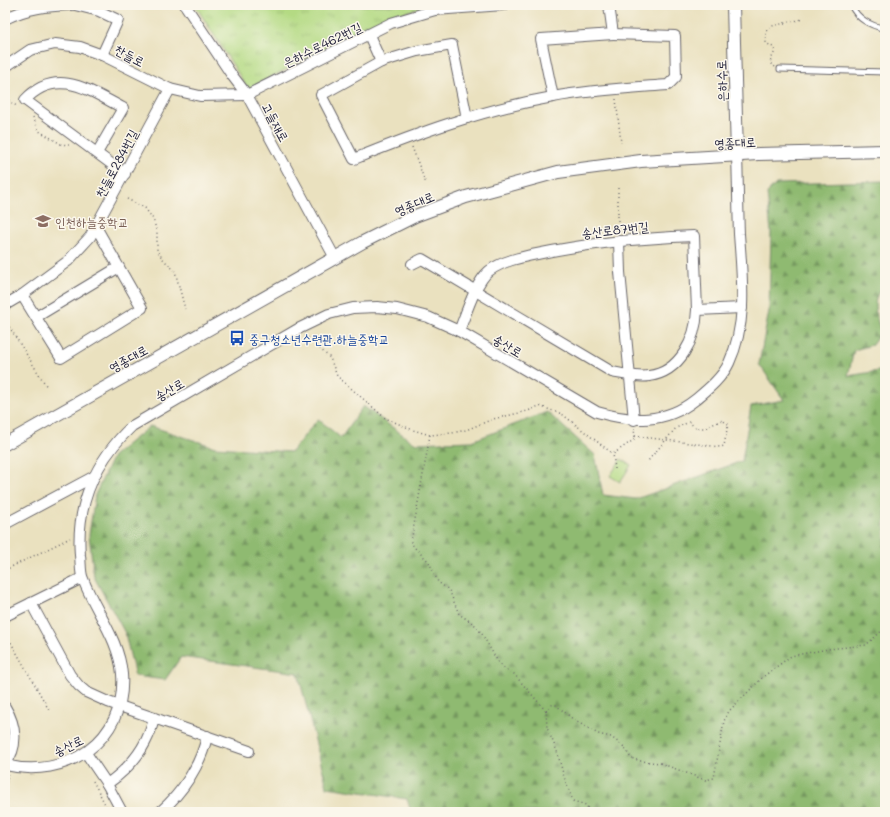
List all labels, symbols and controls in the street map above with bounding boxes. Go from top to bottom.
street label: 은하수로462번길 [280,18,364,70]
street label: 찬들로 [112,40,148,70]
street label: 은하수로 [712,60,730,102]
street label: 고들재로 [259,100,293,144]
street label: 찬들로284번길 [91,126,141,200]
street label: 영종대로 [714,132,756,152]
street label: 영종대로 [391,187,437,219]
school or university icon: 인천하늘중학교 [34,212,52,230]
place label: 인천하늘중학교 [55,213,128,230]
street label: 송산로87번길 [581,217,649,241]
bus stop icon: 중구청소년수련관.하늘중학교 [228,329,246,347]
place label: 중구청소년수련관.하늘중학교 [249,330,389,347]
street label: 송산로 [490,330,526,360]
street label: 영종대로 [106,340,150,376]
street label: 송산로 [151,374,187,404]
street label: 송산로 [50,730,86,760]

